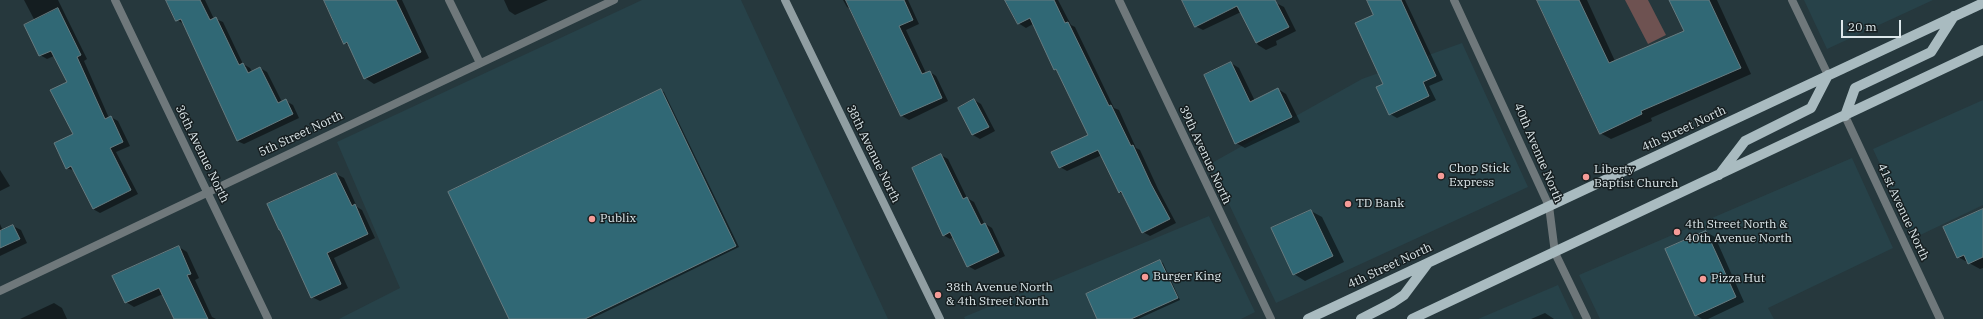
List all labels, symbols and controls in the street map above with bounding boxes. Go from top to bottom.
scale bar [1843,12,1903,38]
text: 20 m [1848,19,1877,34]
street label: 40th Avenue North [1510,101,1566,205]
street label: 36th Avenue North [172,103,232,205]
street label: 38th Avenue North [843,103,903,205]
street label: 39th Avenue North [1176,103,1234,207]
street label: 4th Street North [1640,103,1728,155]
street label: 5th Street North [257,108,345,160]
street label: 41st Avenue North [1874,161,1932,263]
place label: Chop Stick Express [1449,162,1509,190]
place label: Liberty Baptist Church [1594,163,1678,191]
marker: Chop Stick Express [1436,171,1446,181]
marker: Liberty Baptist Church [1581,172,1591,182]
place label: TD Bank [1356,197,1404,211]
marker: TD Bank [1343,199,1353,209]
place label: Publix [600,212,636,226]
marker: Publix [587,214,597,224]
place label: 4th Street North & 40th Avenue North [1685,218,1792,246]
marker: 4th Street North & 40th Avenue North [1672,227,1682,237]
street label: 4th Street North [1346,240,1434,292]
place label: Burger King [1153,270,1221,284]
marker: Burger King [1140,272,1150,282]
place label: Pizza Hut [1711,272,1765,286]
marker: Pizza Hut [1698,274,1708,284]
place label: 38th Avenue North & 4th Street North [946,281,1053,309]
marker: 38th Avenue North & 4th Street North [933,290,943,300]

